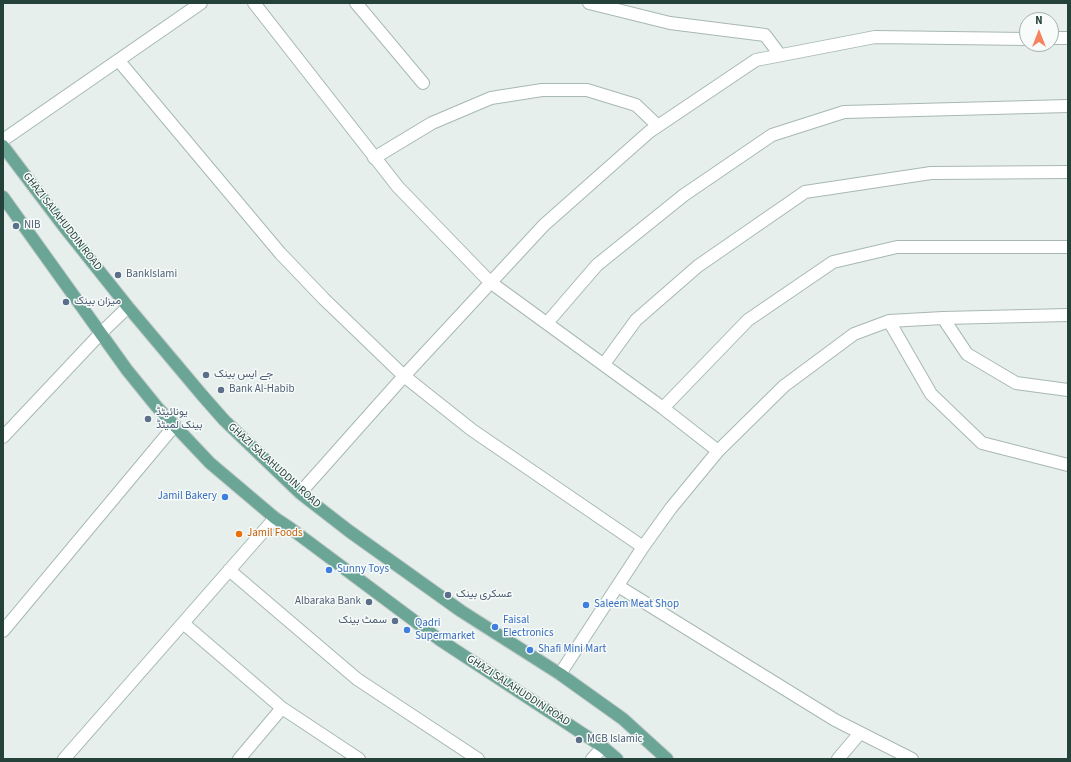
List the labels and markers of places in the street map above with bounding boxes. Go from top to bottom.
place label: NIB [24,219,40,233]
marker: NIB [11,221,21,231]
place label: BankIslami [126,268,177,282]
marker: BankIslami [113,270,123,280]
place label: میزان بینک [74,295,121,309]
marker: میزان بینک [61,297,71,307]
place label: جے ایس بینک [214,368,273,382]
marker: جے ایس بینک [201,370,211,380]
place label: Bank Al-Habib [229,383,294,397]
marker: Bank Al-Habib [216,385,226,395]
place label: یونائیٹڈ بینک لمیٹڈ [156,406,203,432]
marker: یونائیٹڈ بینک لمیٹڈ [143,414,153,424]
place label: Jamil Bakery [157,490,217,504]
marker: Jamil Bakery [220,492,230,502]
place label: Jamil Foods [247,527,303,541]
marker: Jamil Foods [234,529,244,539]
place label: Sunny Toys [337,563,389,577]
marker: Sunny Toys [324,565,334,575]
place label: عسکری بینک [456,588,512,602]
marker: عسکری بینک [443,590,453,600]
place label: Albaraka Bank [295,595,361,609]
marker: Albaraka Bank [364,597,374,607]
place label: Saleem Meat Shop [594,598,679,612]
marker: Saleem Meat Shop [581,600,591,610]
place label: سمٹ بینک [338,614,387,628]
place label: Faisal Electronics [503,614,554,640]
marker: سمٹ بینک [390,616,400,626]
place label: Qadri Supermarket [415,617,475,643]
marker: Faisal Electronics [490,622,500,632]
marker: Qadri Supermarket [402,625,412,635]
place label: Shafi Mini Mart [538,643,606,657]
marker: Shafi Mini Mart [525,645,535,655]
place label: MCB Islamic [587,733,643,747]
marker: MCB Islamic [574,735,584,745]

